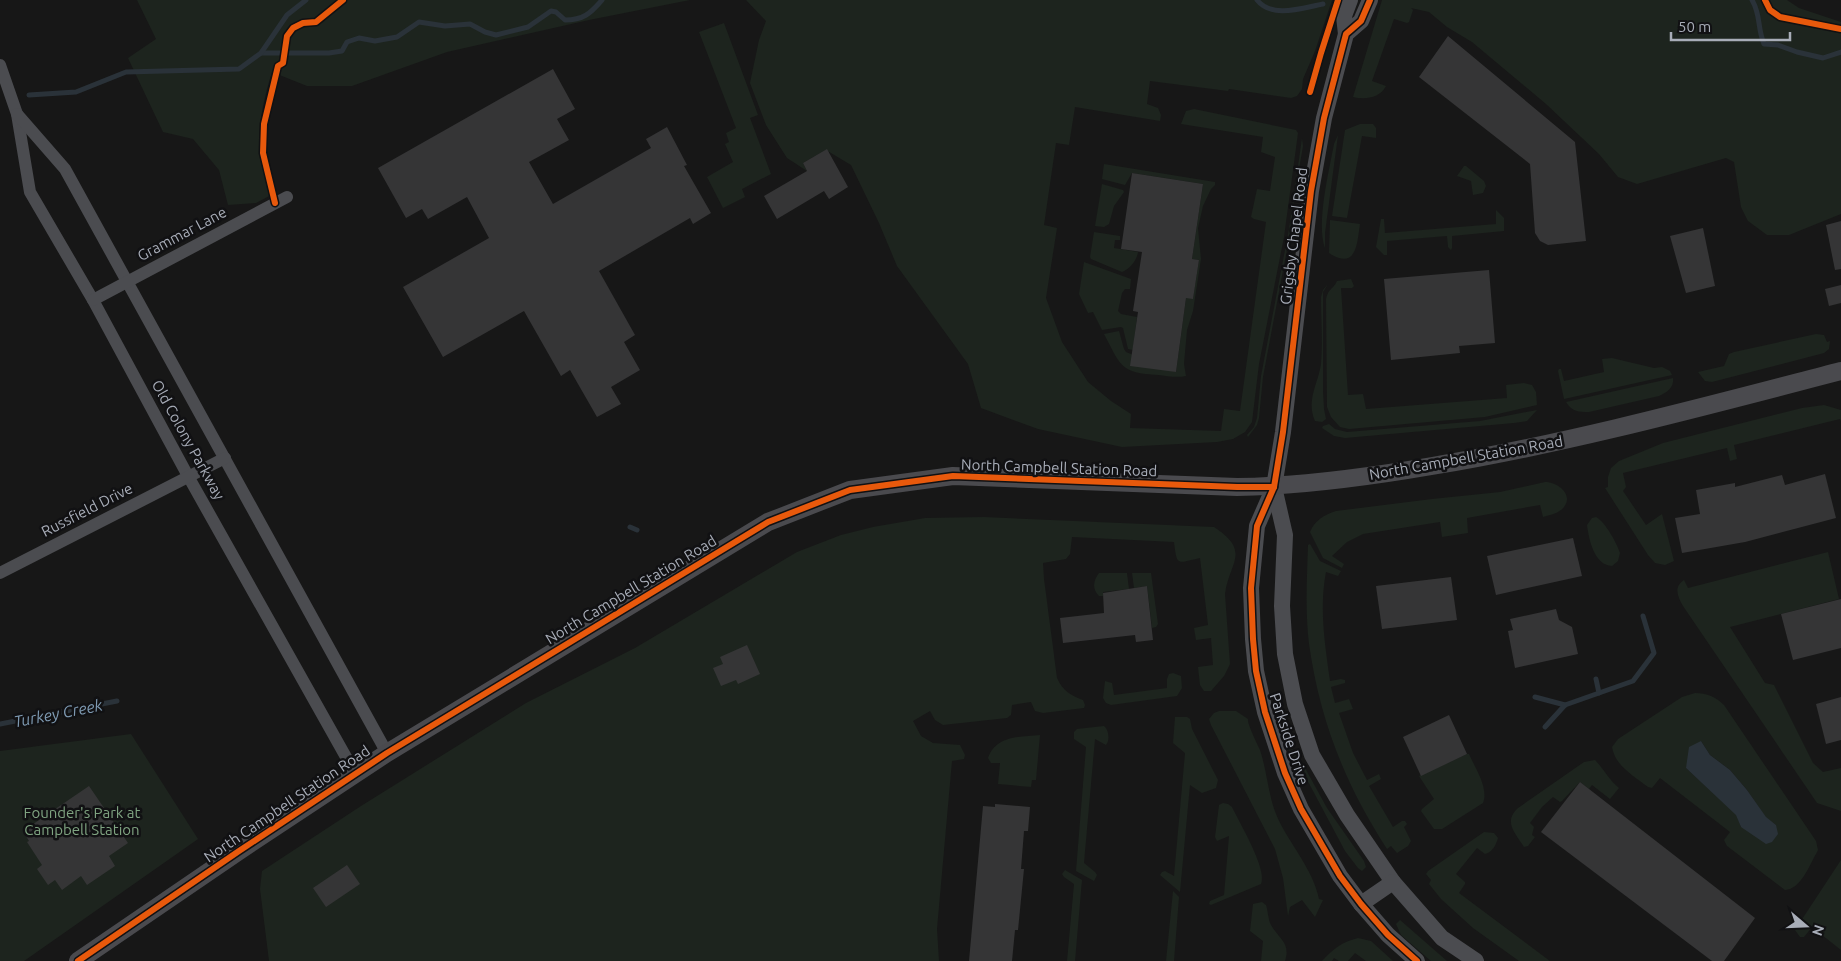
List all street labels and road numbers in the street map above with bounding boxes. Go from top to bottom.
street label: Grigsby Chapel Road [1277,166,1310,306]
street label: Grammar Lane [134,203,229,264]
street label: Old Colony Parkway [149,377,228,502]
street label: North Campbell Station Road [1368,432,1564,483]
street label: North Campbell Station Road [961,456,1157,479]
street label: Russfield Drive [38,479,135,540]
street label: North Campbell Station Road [542,532,719,647]
street label: Parkside Drive [1267,691,1312,787]
street label: North Campbell Station Road [201,742,373,866]

